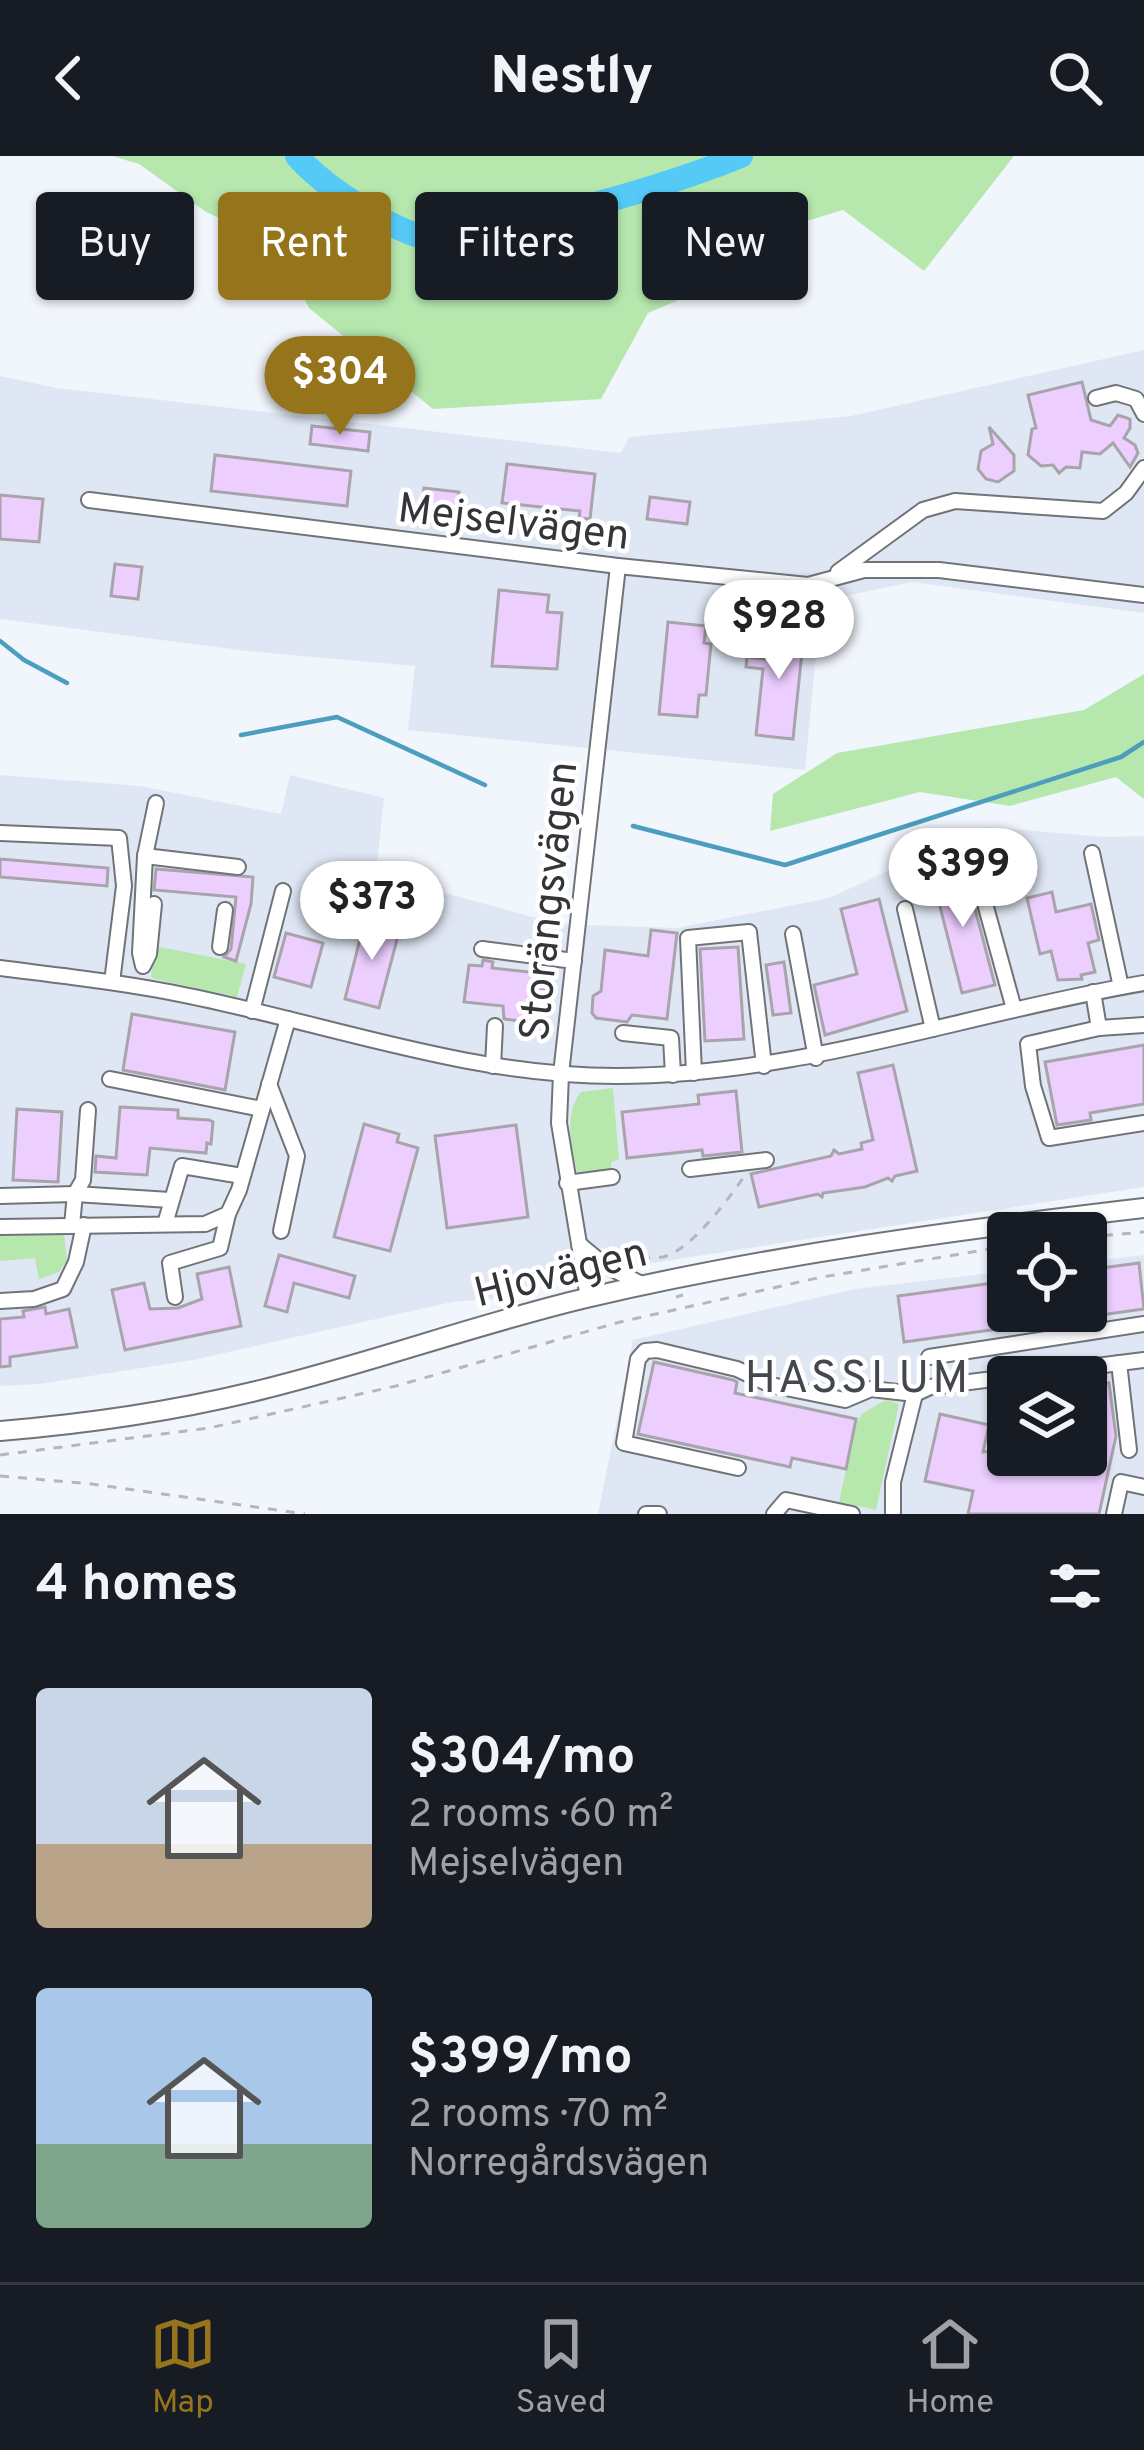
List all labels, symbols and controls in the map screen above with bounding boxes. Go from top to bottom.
text: Nestly [491,44,653,113]
icon: back [36,45,102,111]
icon: search [1042,45,1108,111]
chip: Buy [36,192,194,300]
chip: Rent [218,192,391,300]
chip: Filters [415,192,618,300]
chip: New [642,192,808,300]
pin: $304 [269,336,411,438]
text: $304 [291,350,389,399]
street label: Mejselvägen [395,484,632,565]
pin: $928 [708,580,850,682]
text: $928 [731,594,827,643]
street label: Storängsvägen [510,759,593,1044]
pin: $399 [892,828,1034,930]
text: $399 [916,842,1010,891]
pin: $373 [301,861,443,963]
text: $373 [327,875,417,924]
map controls [987,1212,1107,1476]
button: locate [987,1212,1107,1332]
street label: Hjovägen [469,1228,653,1322]
district label: HASSLUM [744,1352,972,1409]
button: layers [987,1356,1107,1476]
icon: filters [1042,1553,1108,1619]
text: 4 homes [36,1554,238,1619]
text: $304/mo [408,1727,635,1792]
icon: home [132,1736,276,1880]
text: 2 rooms · 60 m² [408,1792,673,1841]
text: Mejselvägen [408,1841,624,1890]
text: $399/mo [408,2027,633,2092]
icon: home [132,2036,276,2180]
text: 2 rooms · 70 m² [408,2092,668,2141]
text: Norregårdsvägen [408,2141,709,2190]
tab: Map [150,2311,216,2425]
tab: Saved [516,2311,607,2425]
tab: Home [906,2311,994,2425]

